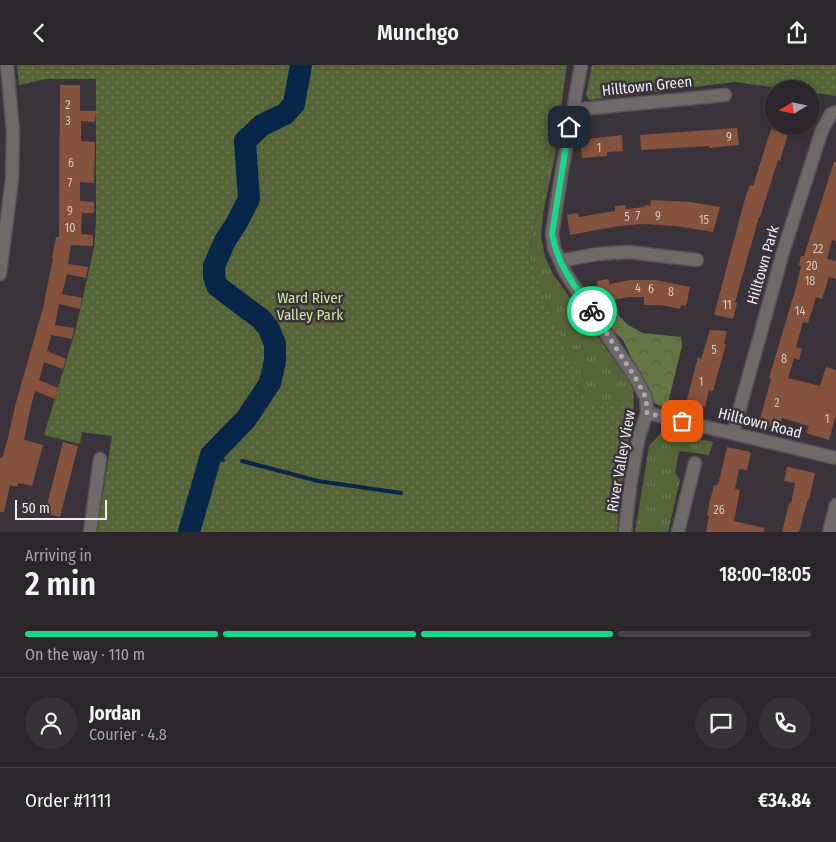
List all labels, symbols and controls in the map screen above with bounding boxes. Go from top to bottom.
icon: back [25,19,53,47]
text: Munchgo [377,19,459,46]
icon: share [783,19,811,47]
street label: Hilltown Green [601,72,693,100]
north arrow [765,80,820,135]
map controls [765,80,820,135]
house number: 2 [65,98,71,112]
pin [548,106,590,148]
icon: home [555,113,583,141]
house number: 3 [65,114,71,128]
house number: 9 [726,130,732,144]
house number: 1 [597,141,601,155]
house number: 6 [68,156,74,170]
house number: 7 [68,176,73,190]
house number: 9 [67,204,73,218]
house number: 7 [636,209,641,223]
house number: 9 [655,209,661,223]
house number: 5 [624,210,630,224]
house number: 15 [699,213,710,227]
house number: 10 [65,221,75,235]
street label: Hilltown Park [743,223,783,307]
house number: 22 [813,242,823,256]
house number: 20 [806,259,818,273]
house number: 18 [805,274,815,288]
house number: 4 [635,281,641,295]
house number: 6 [648,282,654,296]
house number: 8 [668,285,674,299]
courier [567,286,617,336]
park label: Ward River Valley Park [277,289,344,324]
icon: bike [578,297,606,325]
house number: 11 [722,298,732,312]
house number: 14 [795,304,805,318]
house number: 5 [711,343,717,357]
house number: 8 [781,352,787,366]
house number: 1 [699,375,703,389]
house number: 2 [774,396,780,410]
pin [661,400,703,442]
street label: Hilltown Road [716,404,804,442]
icon: bag [668,407,696,435]
street label: River Valley View [603,409,639,513]
house number: 1 [825,412,829,426]
scale bar [15,497,108,520]
text: 50 m [22,500,50,517]
house number: 26 [713,503,725,517]
text: Arriving in [25,546,92,565]
text: 18:00–18:05 [719,563,811,586]
text: 2 min [25,565,96,603]
text: On the way · 110 m [25,645,145,664]
button: person [25,697,77,749]
button: chat [695,697,747,749]
button: phone [759,697,811,749]
text: Jordan [89,702,141,725]
text: Courier · 4.8 [89,725,167,744]
text: Order #1111 [25,789,112,812]
text: €34.84 [758,789,811,812]

